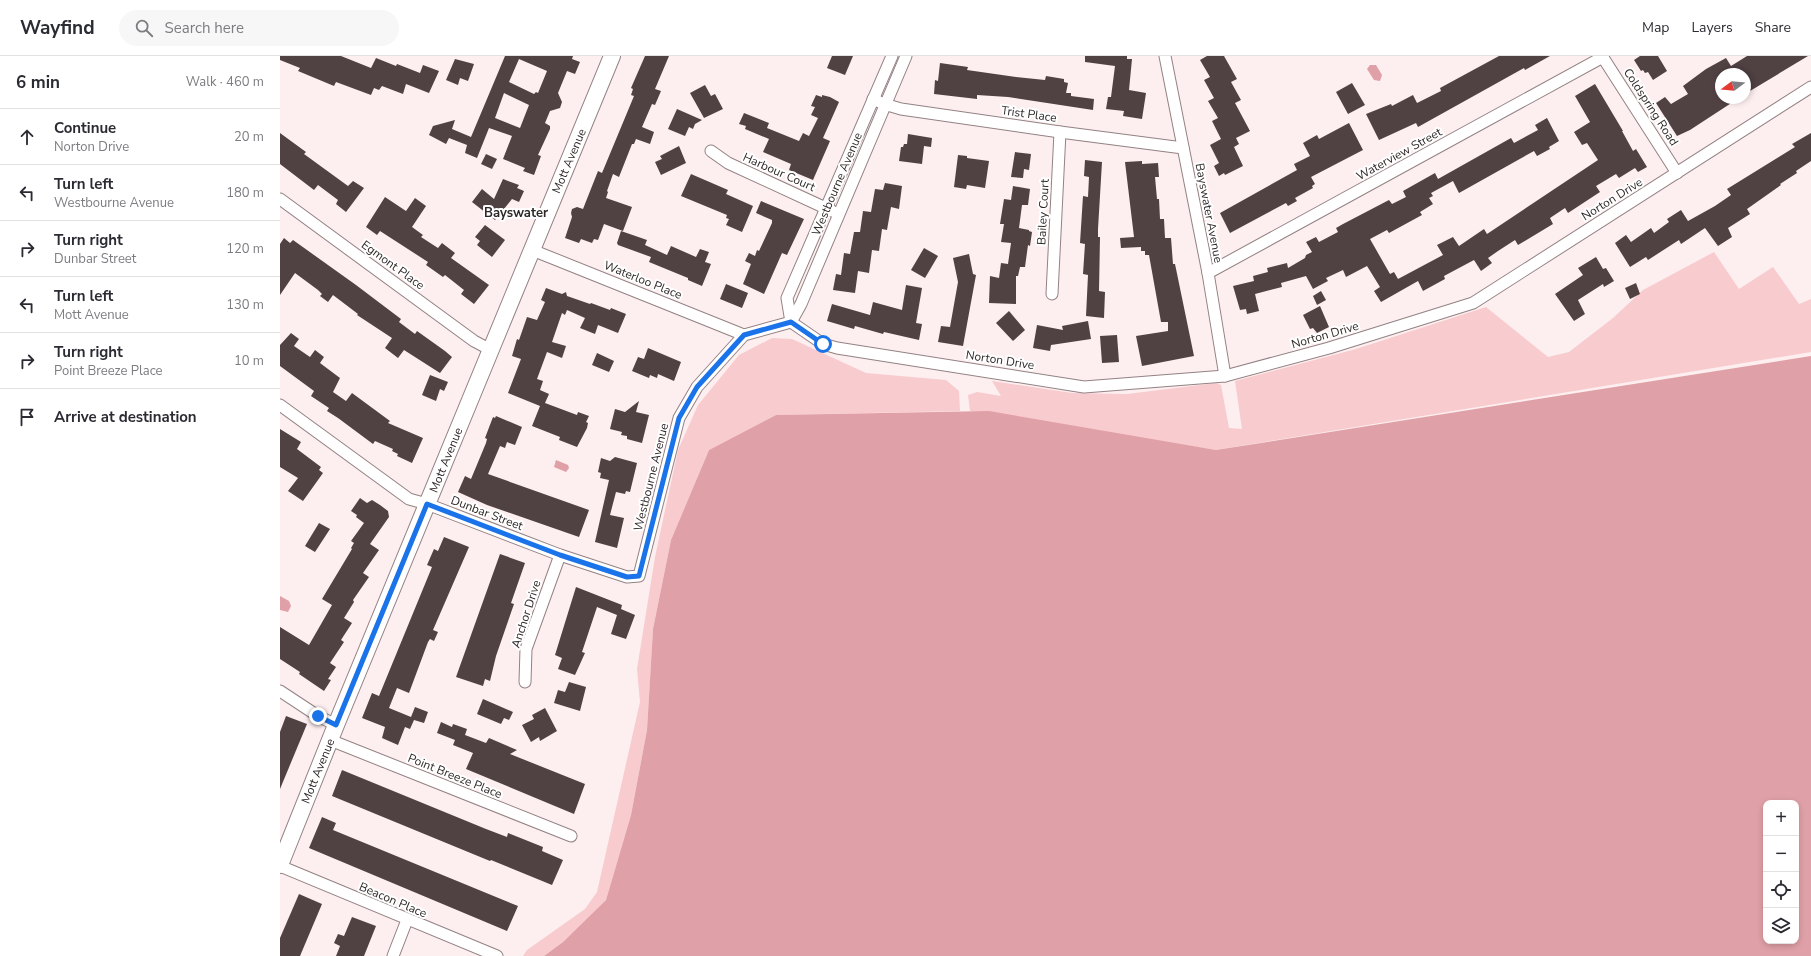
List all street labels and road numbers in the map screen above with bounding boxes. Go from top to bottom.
street label: Coldspring Road [1620,65,1682,149]
street label: Trist Place [1000,102,1058,126]
street label: Waterview Street [1353,124,1445,184]
street label: Mott Avenue [548,126,590,196]
street label: Westbourne Avenue [808,130,866,238]
street label: Harbour Court [740,149,818,195]
street label: Bayswater Avenue [1191,162,1227,264]
street label: Norton Drive [1578,174,1646,224]
street label: Bailey Court [1033,178,1053,245]
street label: Egmont Place [358,237,428,293]
street label: Waterloo Place [602,257,684,303]
street label: Norton Drive [1289,318,1361,352]
street label: Norton Drive [965,347,1035,373]
street label: Westbourne Avenue [630,421,672,533]
street label: Mott Avenue [426,425,466,495]
street label: Dunbar Street [449,492,526,534]
street label: Anchor Drive [508,578,544,650]
street label: Mott Avenue [298,736,338,806]
street label: Point Breeze Place [406,750,504,802]
street label: Beacon Place [357,879,429,921]

